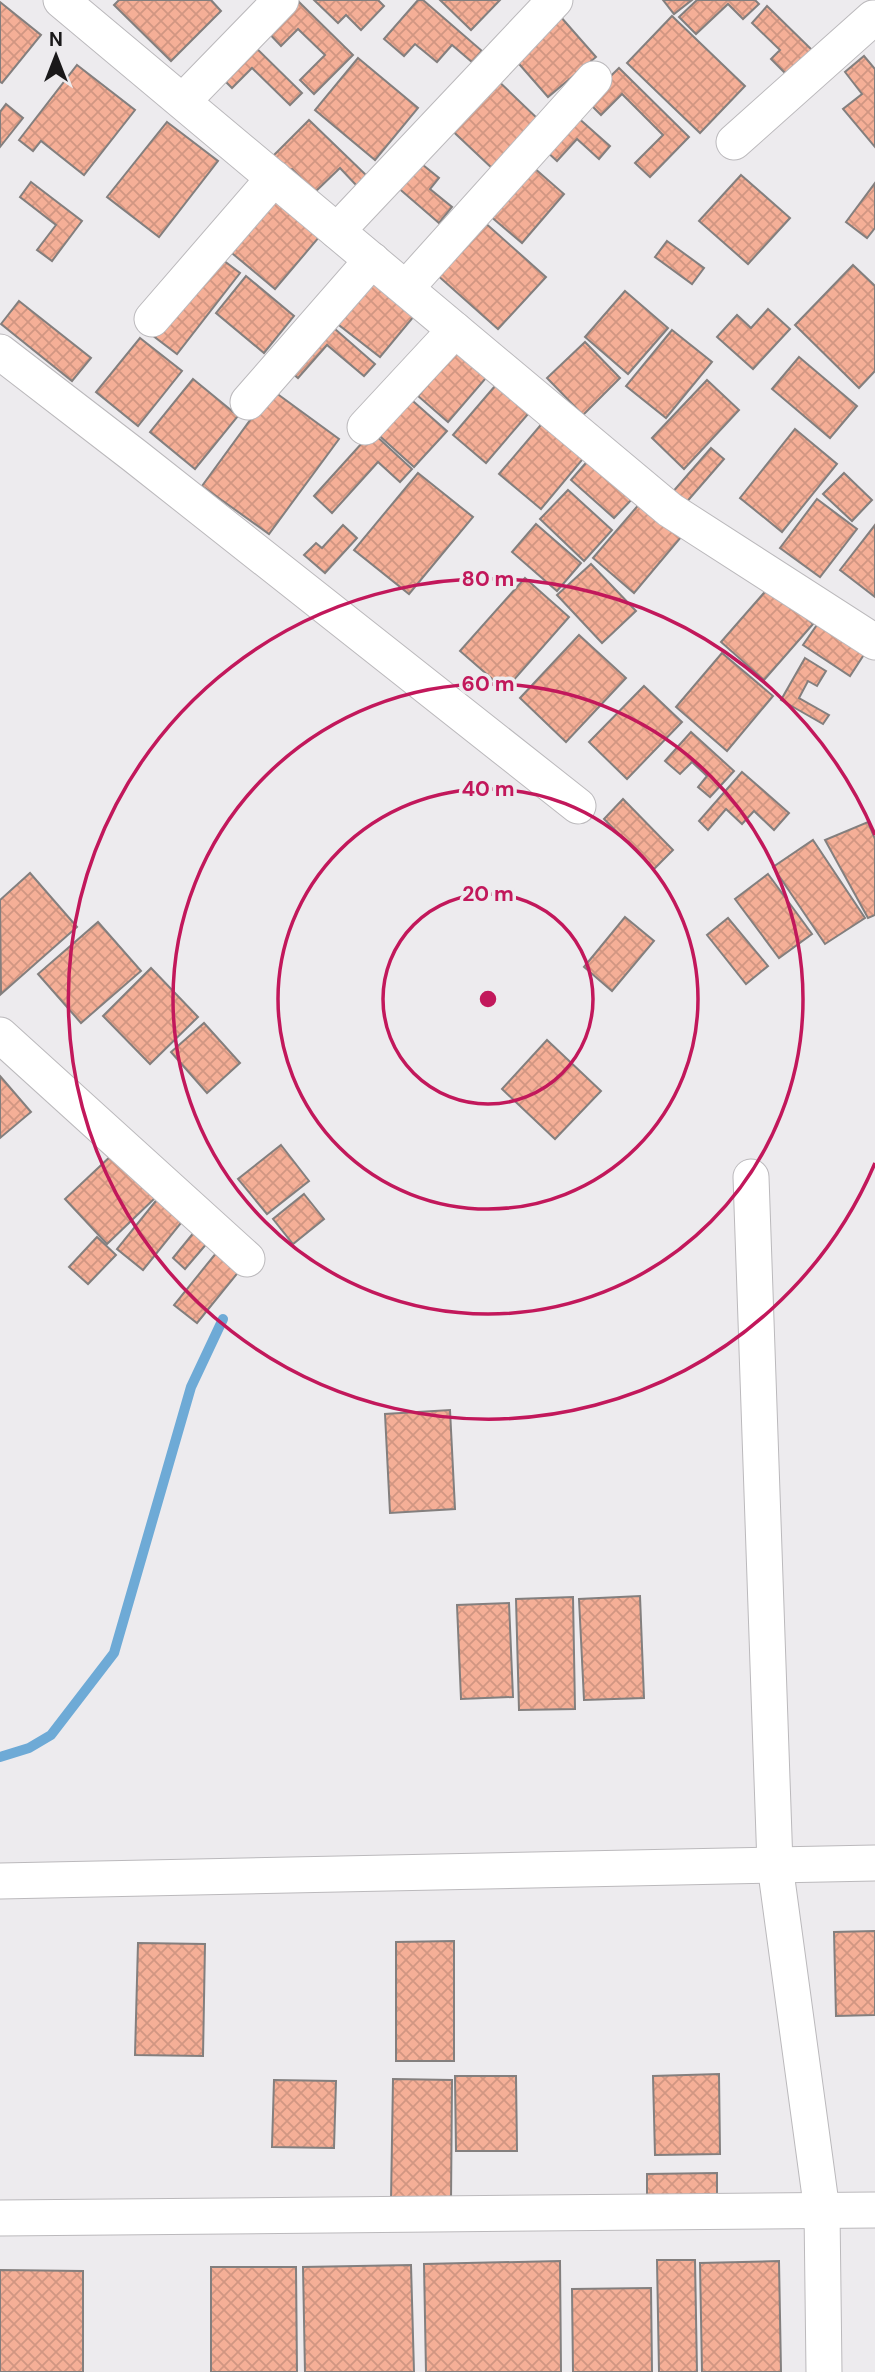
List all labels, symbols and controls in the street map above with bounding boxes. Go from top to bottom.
north arrow [21,21,91,91]
text: N [49,27,63,52]
text: 80 m [462,565,514,593]
text: 60 m [462,670,514,698]
text: 40 m [461,775,515,803]
text: 20 m [462,880,514,908]
centre of rings [476,987,500,1011]

